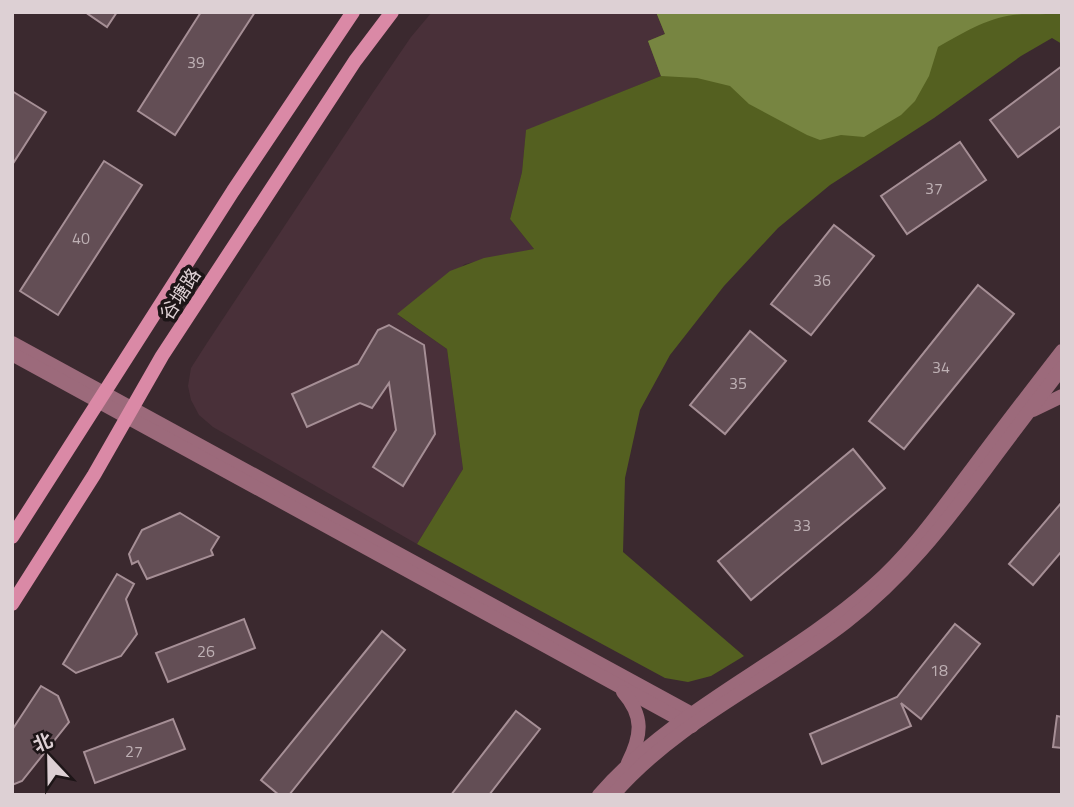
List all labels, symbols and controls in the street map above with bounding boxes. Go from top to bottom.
house number: 39 [187,50,205,74]
house number: 37 [925,176,943,200]
house number: 40 [72,226,90,250]
street label: 谷塘路 [152,262,207,326]
house number: 36 [813,268,831,292]
house number: 34 [932,355,950,379]
house number: 35 [729,371,747,395]
house number: 33 [793,513,811,537]
house number: 26 [197,639,215,663]
house number: 18 [930,658,948,682]
north arrow [14,723,84,793]
text: 北 [28,725,57,759]
house number: 27 [125,739,143,763]

